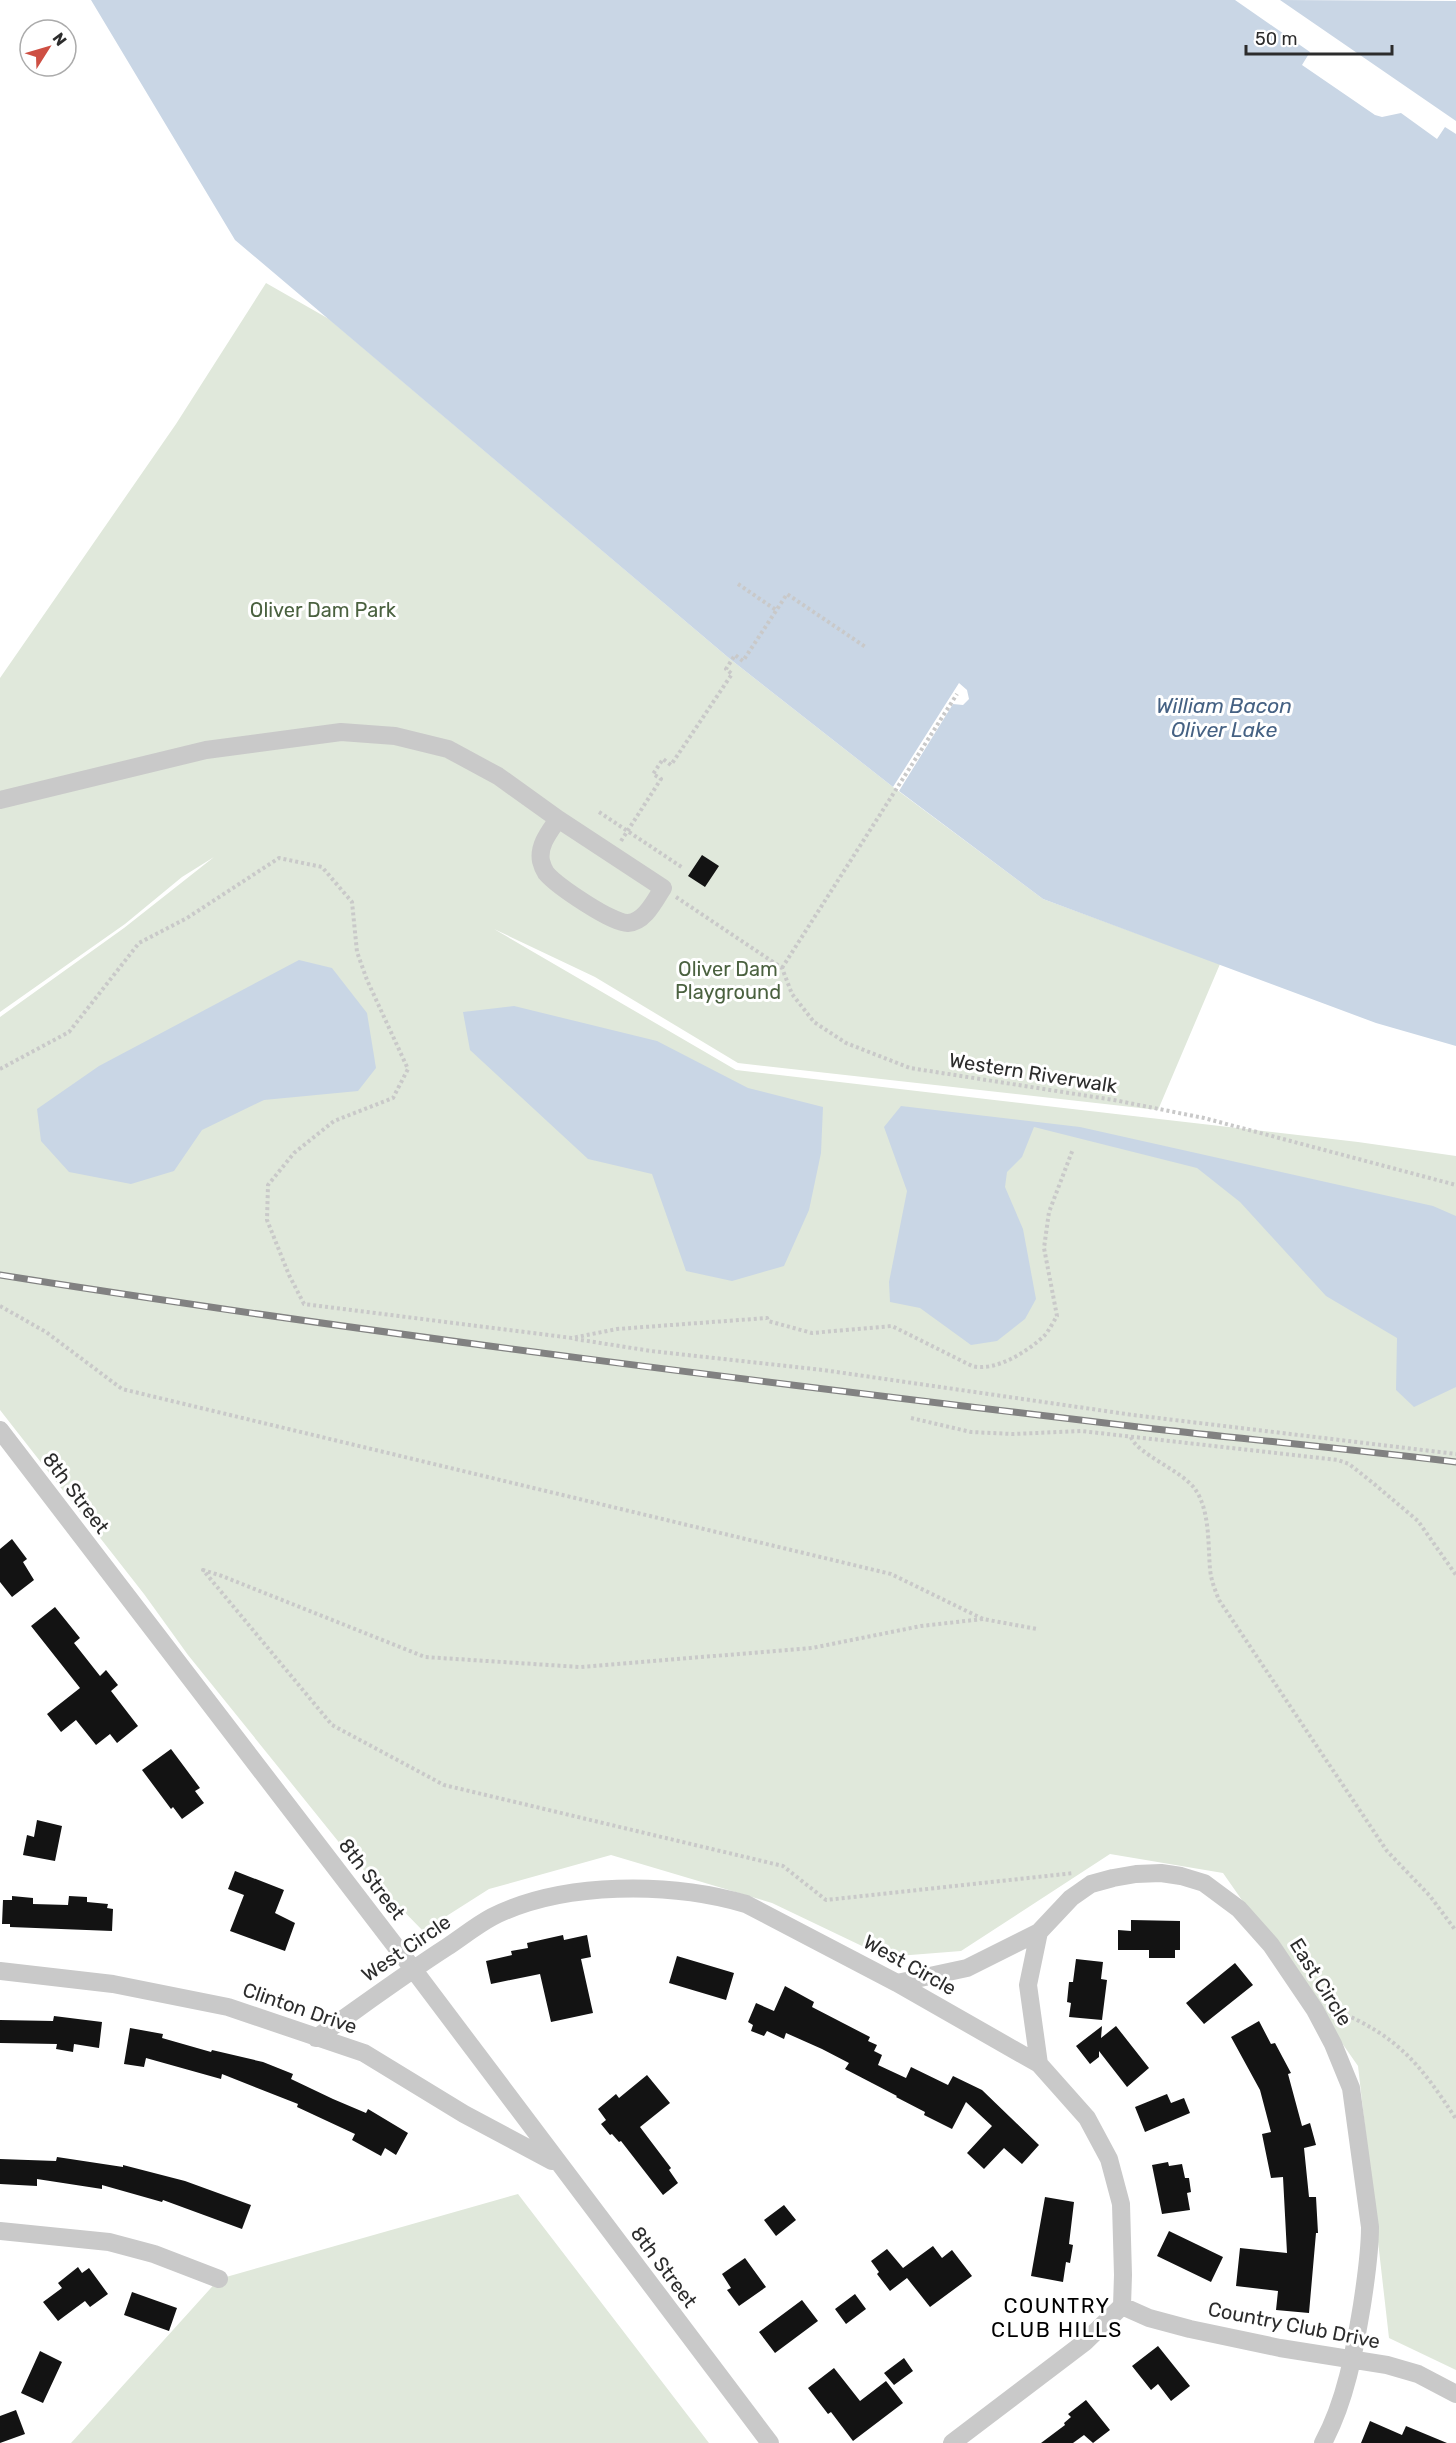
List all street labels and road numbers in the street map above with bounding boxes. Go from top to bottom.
street label: Western Riverwalk [947,1048,1120,1098]
street label: 8th Street [38,1448,114,1538]
street label: 8th Street [334,1834,410,1924]
street label: West Circle [357,1909,455,1987]
street label: West Circle [859,1930,961,2000]
street label: East Circle [1285,1934,1357,2030]
street label: Clinton Drive [240,1977,360,2039]
street label: 8th Street [626,2222,702,2312]
street label: Country Club Drive [1206,2297,1382,2353]

